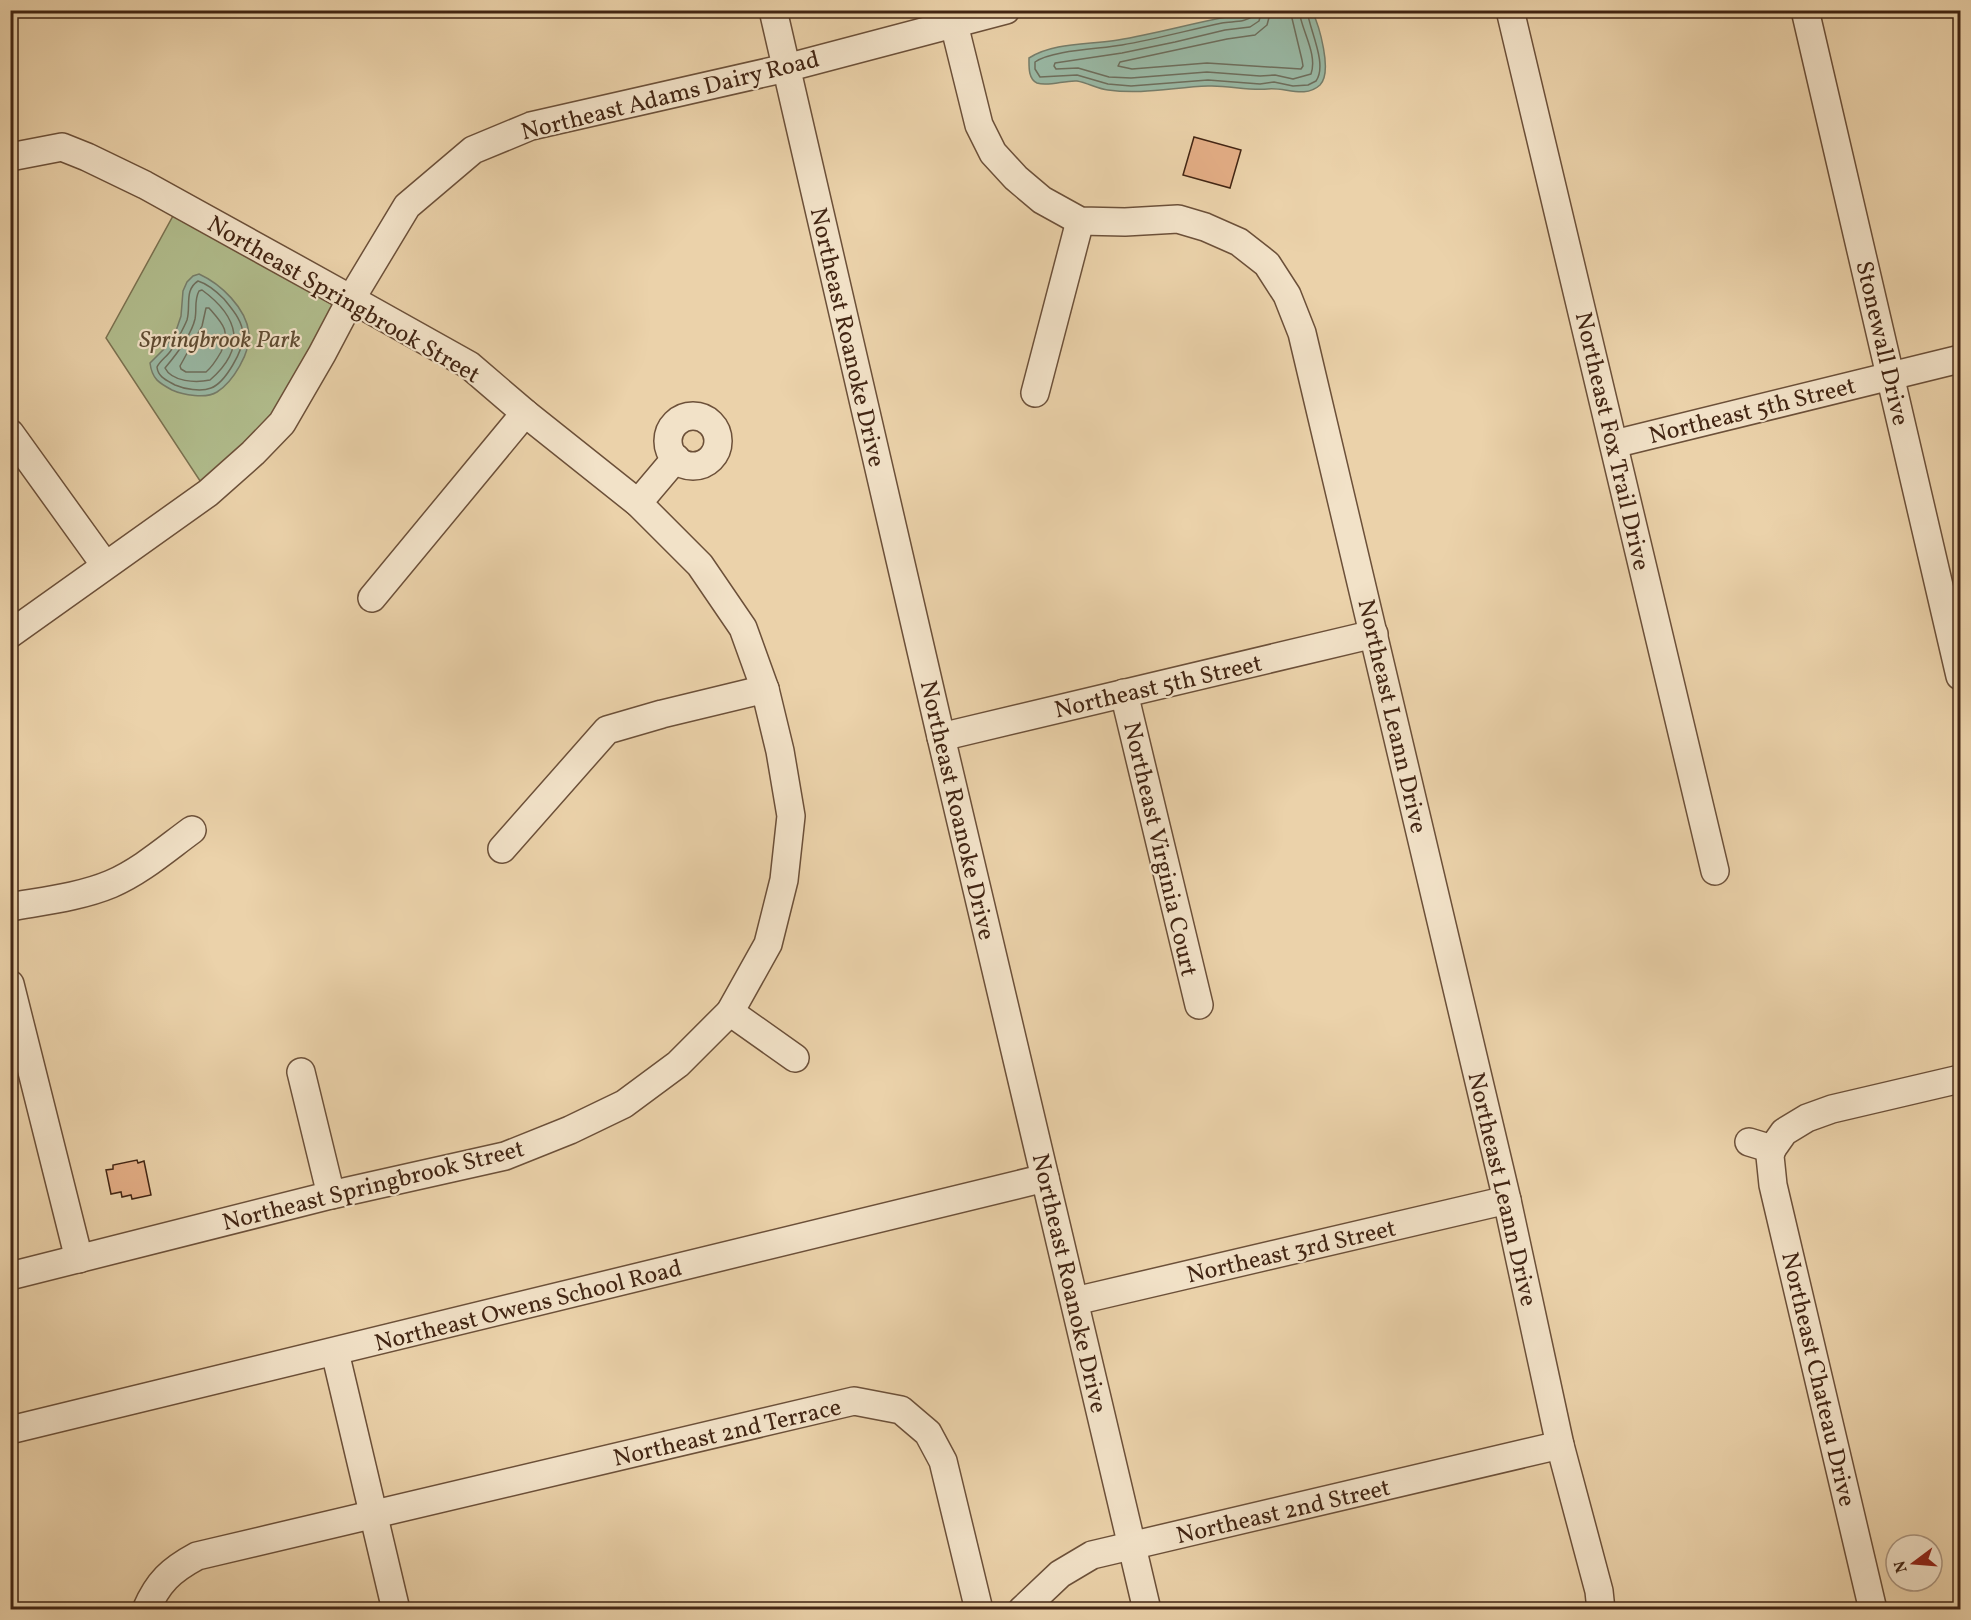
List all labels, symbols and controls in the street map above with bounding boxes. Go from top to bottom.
street label: Northeast Adams Dairy Road [518,43,823,151]
street label: Northeast Roanoke Drive [800,204,892,470]
street label: Northeast Springbrook Street [200,208,486,393]
street label: Stonewall Drive [1846,258,1917,429]
street label: Northeast Fox Trail Drive [1565,309,1657,574]
park label: Springbrook Park [139,324,301,358]
street label: Northeast 5th Street [1645,370,1860,454]
street label: Northeast Leann Drive [1348,596,1434,837]
street label: Northeast 5th Street [1051,648,1266,728]
street label: Northeast Roanoke Drive [910,677,1002,943]
street label: Northeast Virginia Court [1113,719,1205,980]
street label: Northeast Leann Drive [1458,1069,1544,1310]
street label: Northeast Springbrook Street [219,1133,528,1241]
street label: Northeast Roanoke Drive [1022,1150,1114,1416]
street label: Northeast 3rd Street [1183,1212,1399,1294]
street label: Northeast Chateau Drive [1771,1249,1863,1510]
street label: Northeast Owens School Road [371,1252,686,1362]
street label: Northeast 2nd Terrace [610,1391,845,1477]
street label: Northeast 2nd Street [1173,1472,1394,1554]
north arrow [1884,1533,1944,1593]
text: N [1889,1558,1914,1575]

